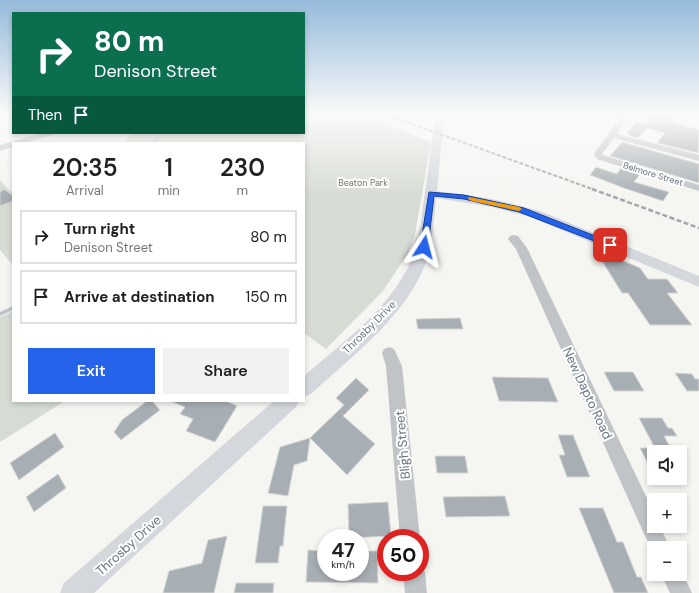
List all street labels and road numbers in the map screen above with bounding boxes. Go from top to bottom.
street label: Belmore Street [622,159,685,189]
street label: Throsby Drive [339,297,399,357]
street label: New Dapto Road [559,344,616,442]
street label: Bligh Street [391,410,414,480]
street label: Throsby Drive [92,511,165,579]

